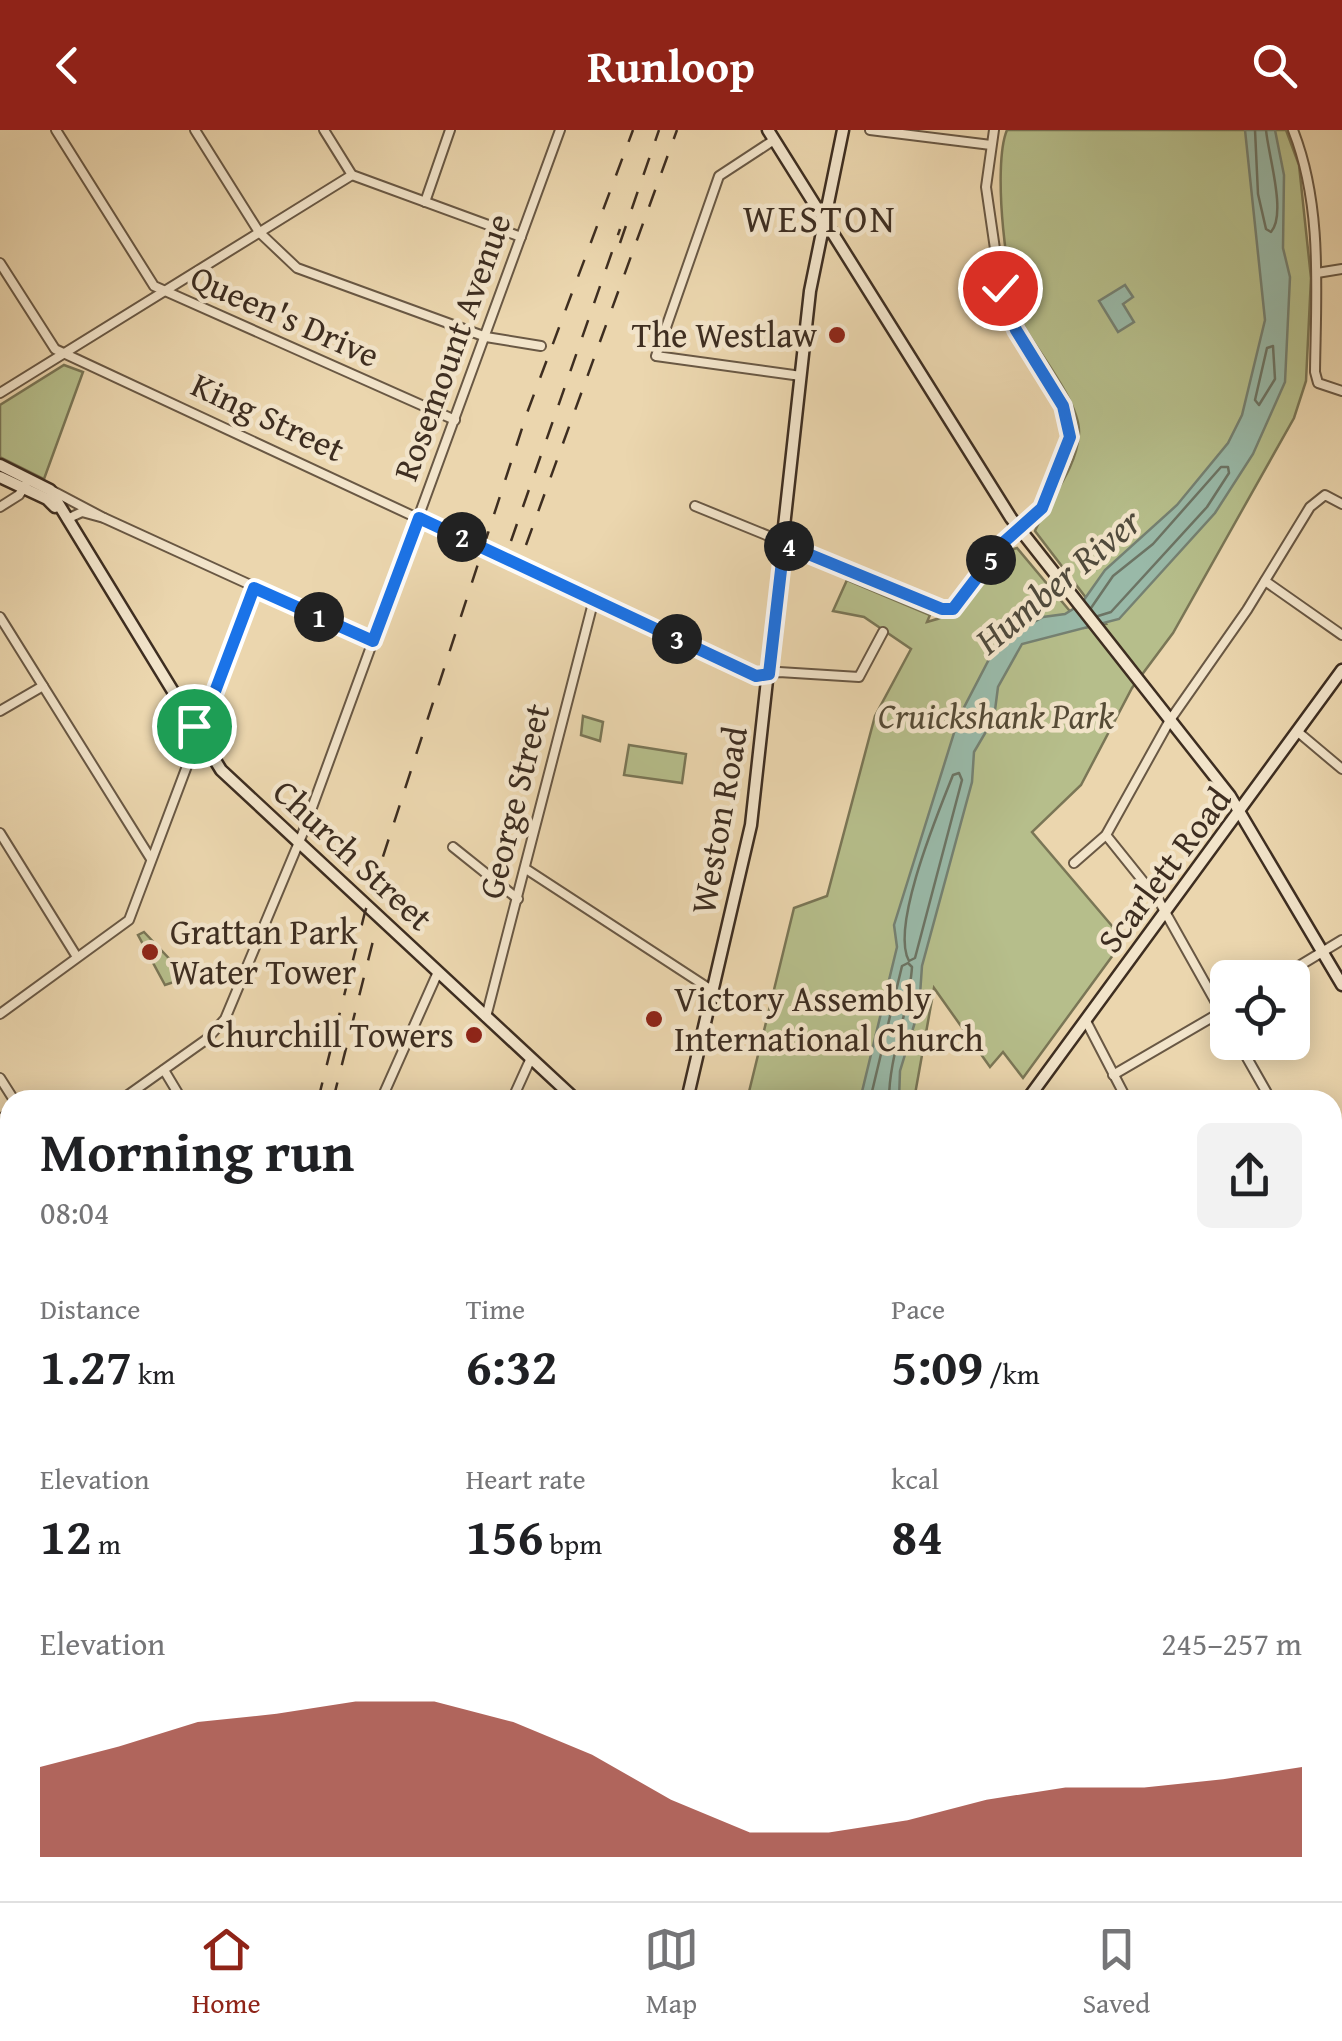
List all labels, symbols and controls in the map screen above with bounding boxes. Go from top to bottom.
text: Runloop [587,33,755,98]
icon: back [40,38,95,93]
icon: search [1247,38,1302,93]
district label: WESTON [743,190,897,246]
street label: Rosemount Avenue [380,206,524,488]
pin [958,246,1043,331]
street label: Queen's Drive [183,251,388,380]
icon: check [973,261,1028,316]
place label: The Westlaw [632,309,817,360]
marker: The Westlaw [826,324,848,346]
street label: King Street [183,359,353,474]
water label: Humber River [961,493,1154,667]
pin: 2 [437,512,487,562]
text: 2 [455,516,469,557]
pin: 4 [764,521,814,571]
text: 4 [782,525,796,566]
pin: 5 [966,535,1016,585]
text: 5 [984,539,998,580]
pin: 1 [294,592,344,642]
text: 1 [312,596,326,637]
pin: 3 [652,614,702,664]
text: 3 [670,618,684,659]
pin [152,684,237,769]
park label: Cruickshank Park [878,690,1115,741]
street label: George Street [465,698,562,904]
icon: arrive [167,699,222,754]
street label: Weston Road [677,722,760,918]
street label: Church Street [262,767,445,942]
street label: Scarlett Road [1084,776,1243,963]
place label: Grattan Park Water Tower [170,906,358,997]
marker: Grattan Park Water Tower [139,941,161,963]
map controls [1210,960,1310,1060]
button: locate [1210,960,1310,1060]
place label: Victory Assembly International Church [674,973,984,1064]
marker: Victory Assembly International Church [643,1008,665,1030]
place label: Churchill Towers [206,1009,454,1060]
marker: Churchill Towers [463,1024,485,1046]
text: Morning run [40,1111,354,1191]
button: share [1197,1123,1302,1228]
text: 08:04 [40,1189,109,1236]
text: Distance [40,1288,140,1329]
text: Time [466,1288,525,1329]
text: Pace [891,1288,945,1329]
text: 1.27 [40,1329,132,1402]
text: 6:32 [466,1329,558,1402]
text: 5:09 [891,1329,983,1402]
text: km [132,1353,175,1394]
text: /km [983,1353,1040,1394]
text: Elevation [40,1458,150,1499]
text: Heart rate [466,1458,586,1499]
text: kcal [891,1458,939,1499]
text: 12 [40,1499,92,1572]
text: 156 [466,1499,543,1572]
text: 84 [891,1499,943,1572]
text: m [92,1523,121,1564]
text: bpm [543,1523,602,1564]
text: Elevation [40,1620,165,1667]
text: 245–257 m [1161,1620,1302,1667]
tab: Home [192,1922,261,2023]
tab: Map [644,1922,699,2023]
tab: Saved [1082,1922,1150,2023]

